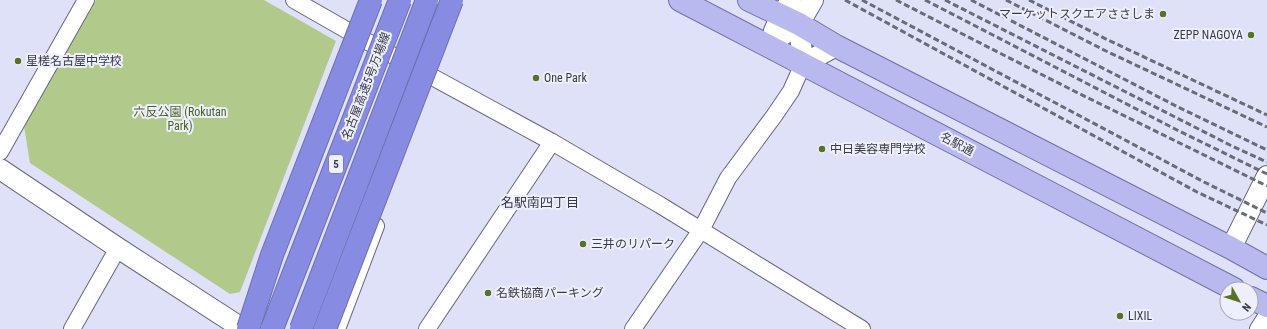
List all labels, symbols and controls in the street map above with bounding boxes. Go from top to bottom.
place label: マーケットスクエアささしま [999,7,1155,21]
marker: マーケットスクエアささしま [1158,9,1168,19]
place label: ZEPP NAGOYA [1174,28,1243,42]
street label: 名古屋高速5号万場線 [339,30,393,142]
marker: ZEPP NAGOYA [1246,30,1256,40]
place label: 星槎名古屋中学校 [26,54,122,68]
marker: 星槎名古屋中学校 [13,56,23,66]
place label: One Park [544,71,587,85]
marker: One Park [531,73,541,83]
park label: 六反公園 (Rokutan Park) [133,105,227,133]
street label: 名駅通 [938,129,976,159]
place label: 中日美容専門学校 [830,142,926,156]
marker: 中日美容専門学校 [817,144,827,154]
road number: 5 [329,155,343,173]
district label: 名駅南四丁目 [501,195,579,210]
place label: 三井のリパーク [591,237,675,251]
marker: 三井のリパーク [578,239,588,249]
north arrow [1219,281,1259,321]
place label: 名鉄協商パーキング [496,286,604,300]
marker: 名鉄協商パーキング [483,288,493,298]
text: N [1239,300,1254,314]
place label: LIXIL [1128,309,1152,323]
marker: LIXIL [1115,311,1125,321]

